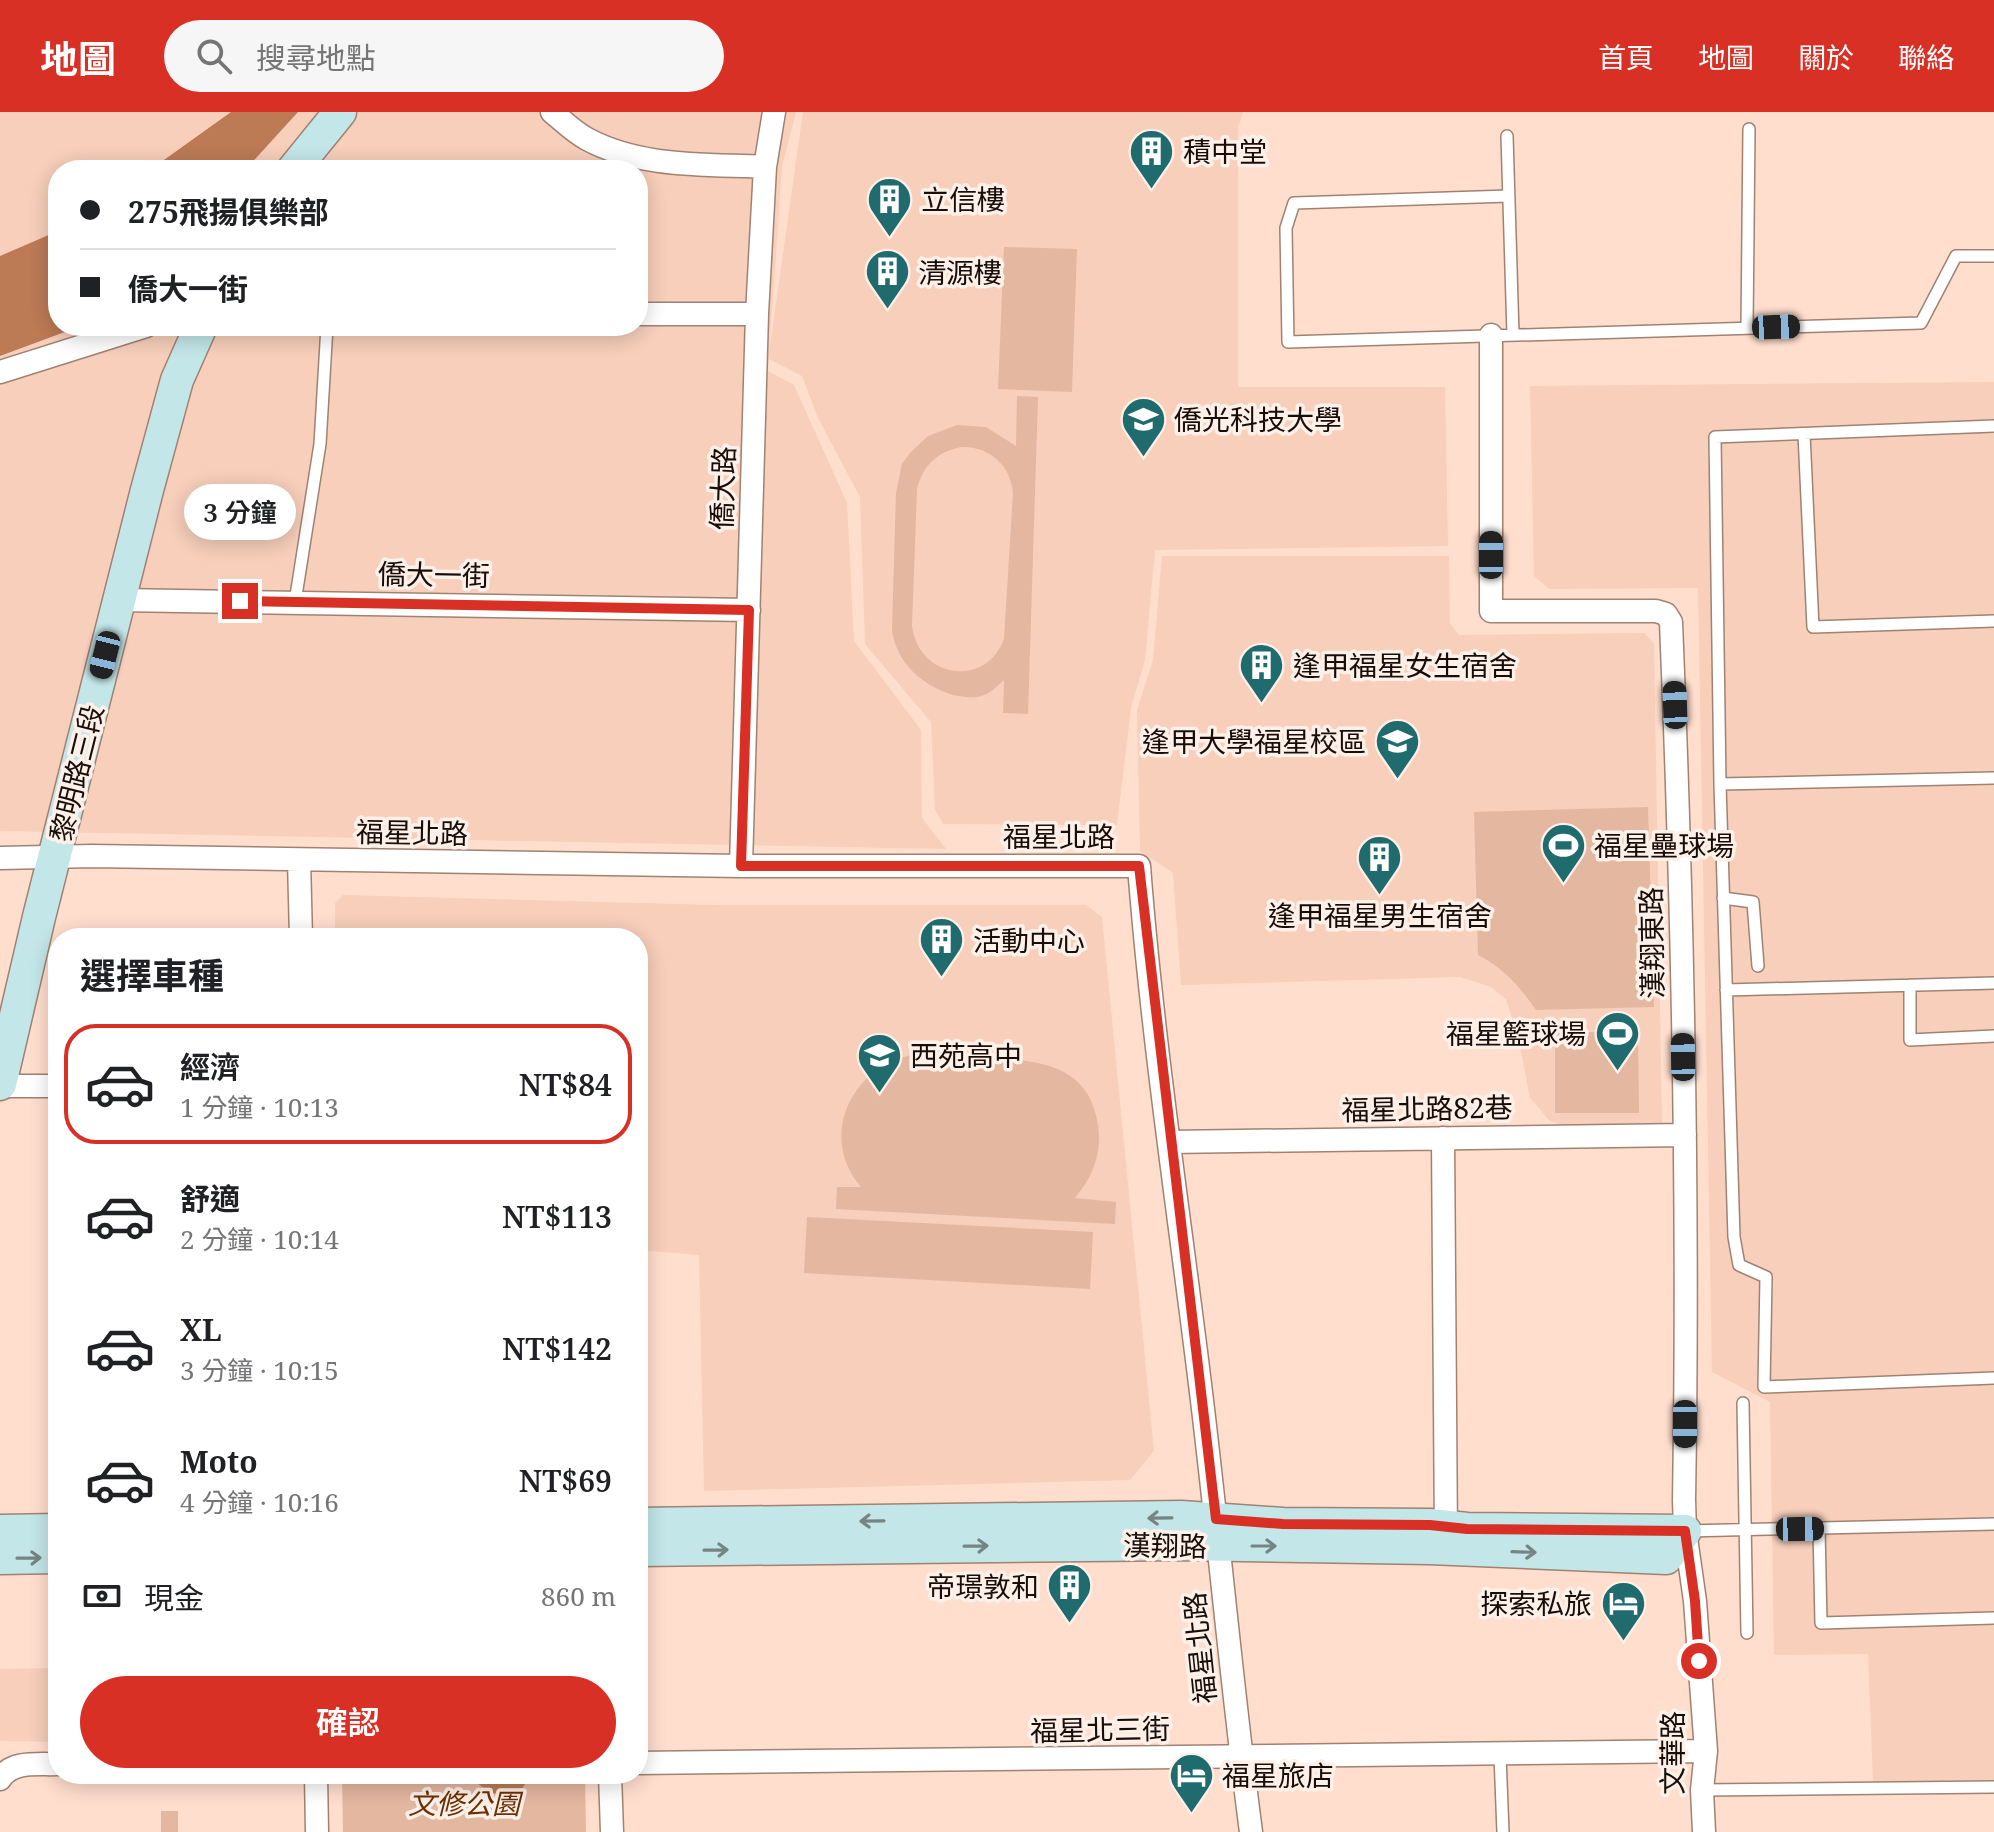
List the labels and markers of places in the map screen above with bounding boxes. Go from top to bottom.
building icon: 積中堂 [1128,127,1176,190]
place label: 積中堂 [1183,132,1267,170]
building icon: 立信樓 [866,175,914,238]
place label: 立信樓 [921,180,1005,218]
building icon: 清源樓 [863,248,911,311]
place label: 清源樓 [918,253,1002,291]
school or university icon: 僑光科技大學 [1119,395,1167,458]
place label: 僑光科技大學 [1174,400,1342,438]
building icon: 逢甲福星女生宿舍 [1238,641,1286,704]
place label: 逢甲福星女生宿舍 [1293,646,1517,684]
school or university icon: 逢甲大學福星校區 [1373,717,1421,780]
place label: 逢甲大學福星校區 [1142,722,1366,760]
sports icon: 福星壘球場 [1539,821,1587,884]
place label: 福星壘球場 [1594,826,1734,864]
building icon: 逢甲福星男生宿舍 [1356,834,1404,897]
place label: 逢甲福星男生宿舍 [1268,896,1492,934]
building icon: 活動中心 [918,916,966,979]
place label: 活動中心 [973,921,1085,959]
sports icon: 福星籃球場 [1593,1009,1641,1072]
place label: 福星籃球場 [1446,1014,1586,1052]
school or university icon: 西苑高中 [855,1031,903,1094]
place label: 西苑高中 [910,1036,1022,1074]
building icon: 帝璟敦和 [1046,1562,1094,1625]
place label: 帝璟敦和 [927,1567,1039,1605]
hotel icon: 探索私旅 [1599,1579,1647,1642]
place label: 探索私旅 [1480,1584,1592,1622]
hotel icon: 福星旅店 [1167,1751,1215,1814]
place label: 福星旅店 [1222,1756,1334,1794]

